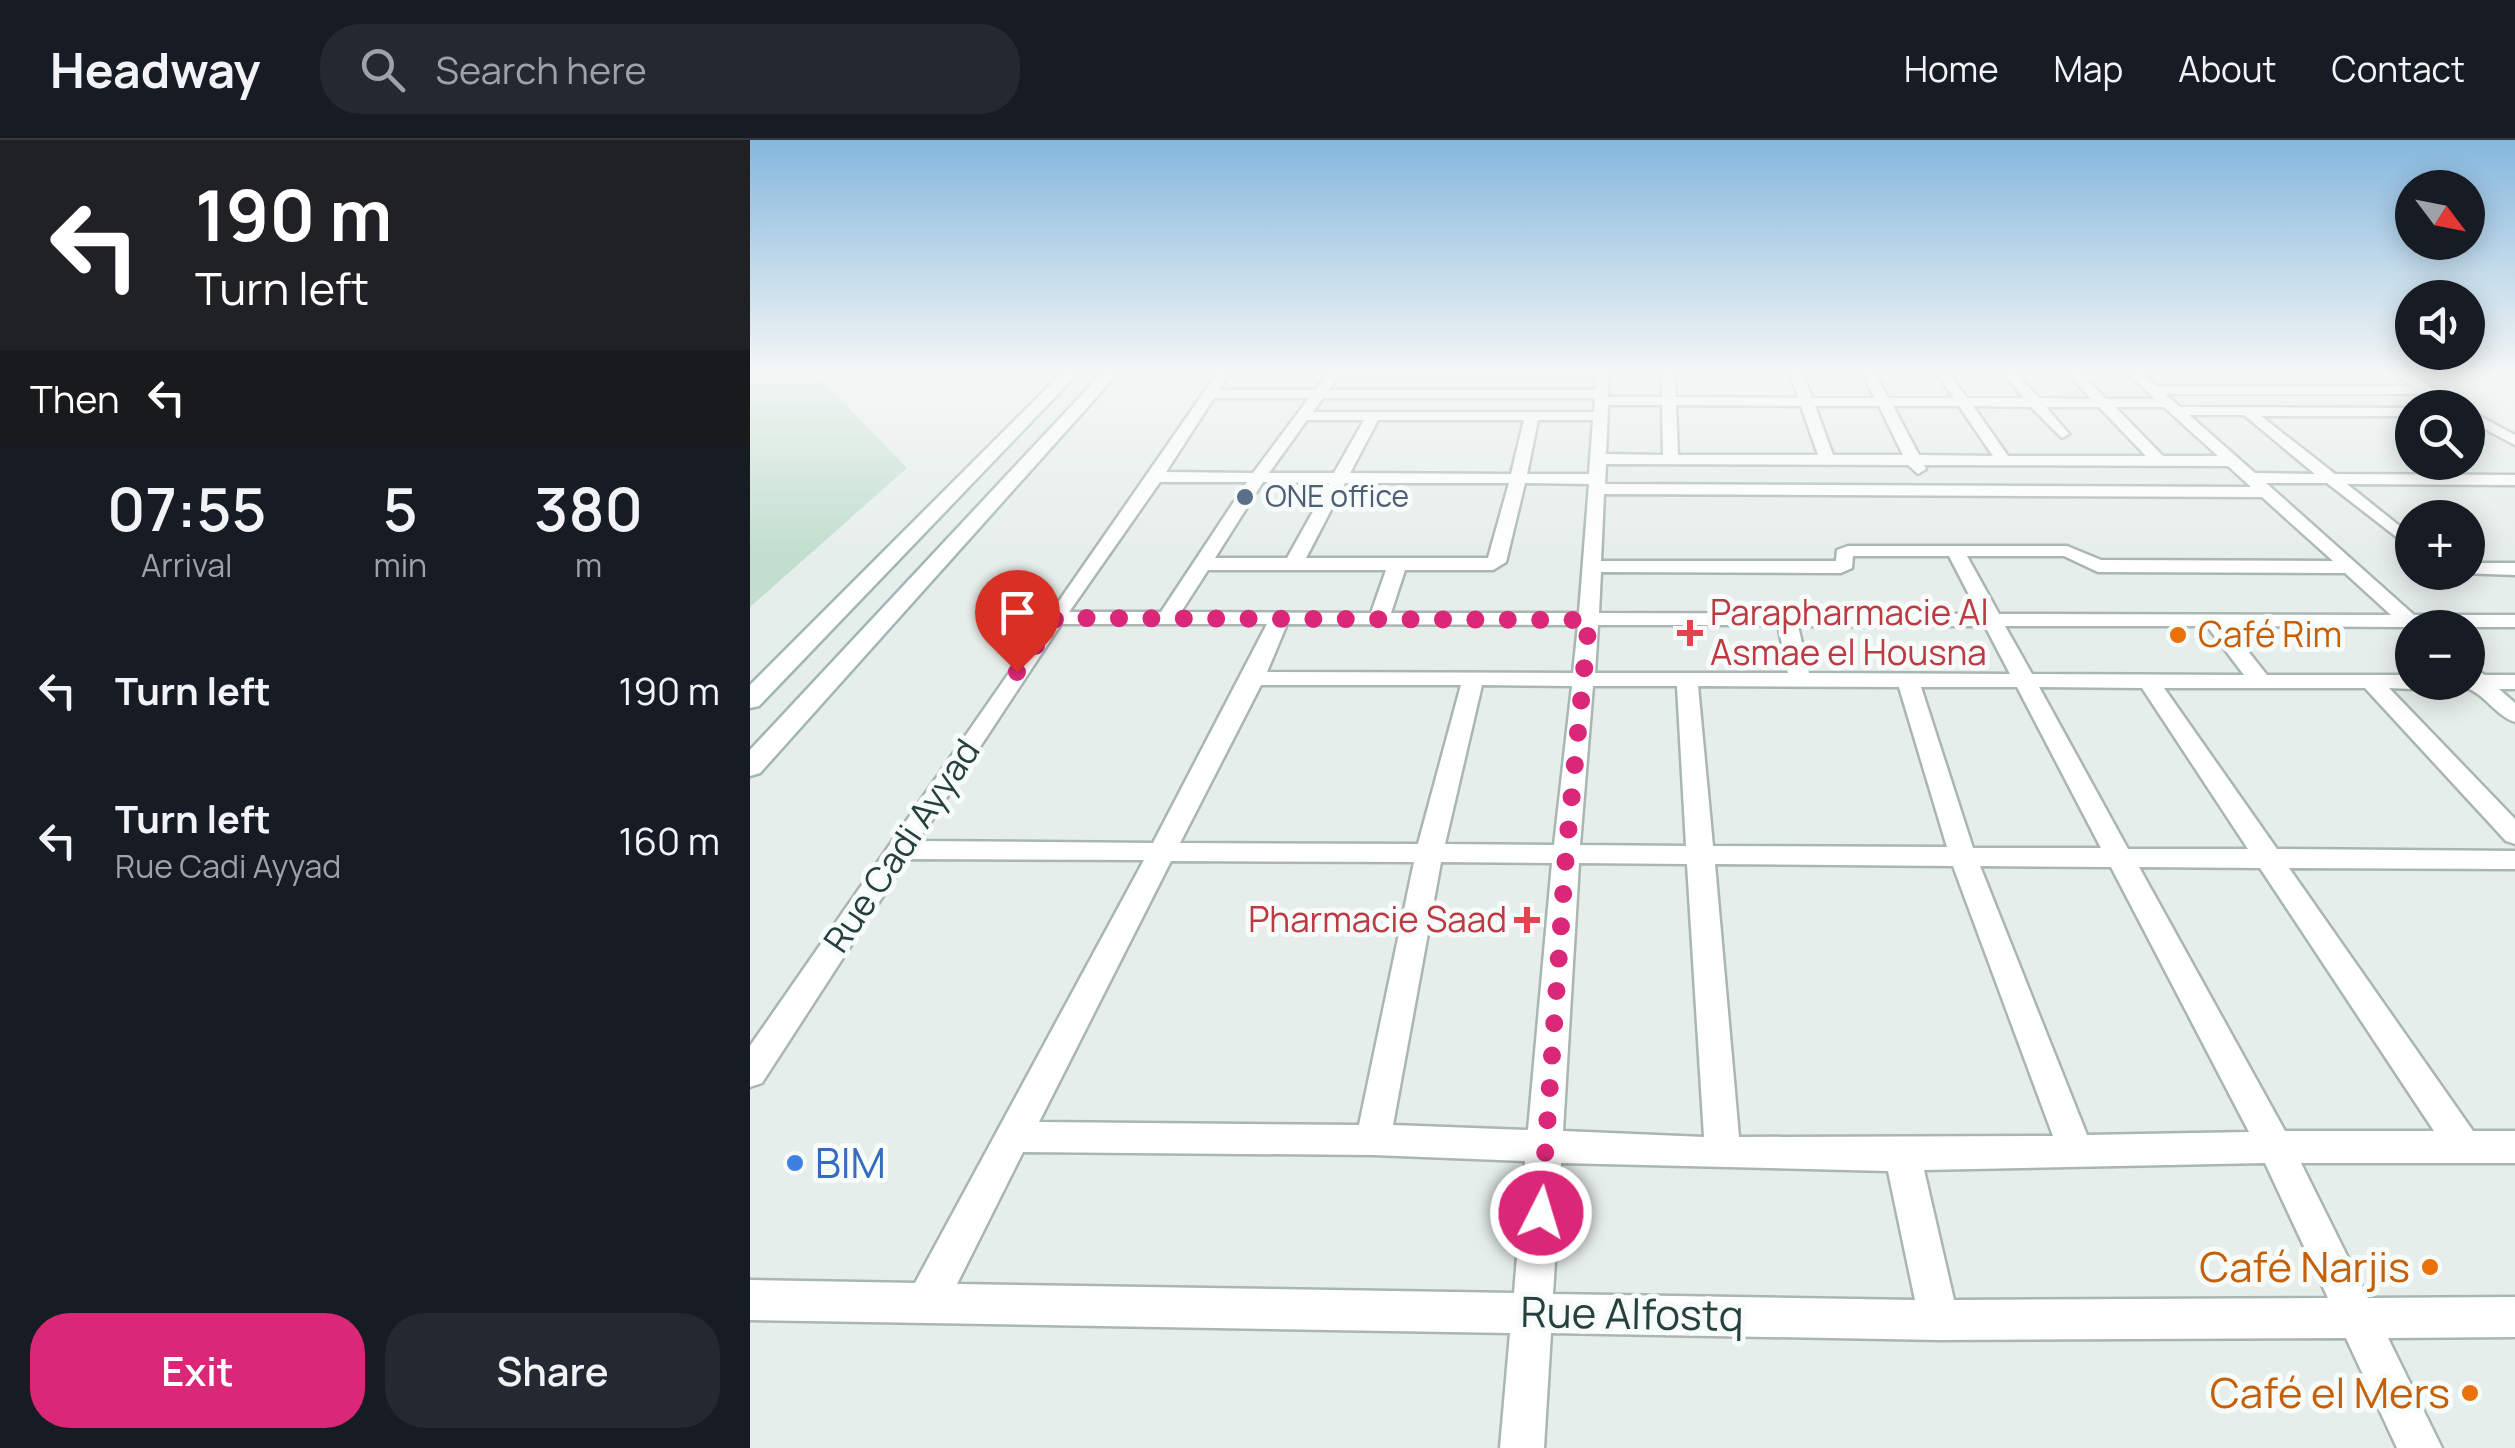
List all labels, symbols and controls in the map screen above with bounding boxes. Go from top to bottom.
search box [320,24,1020,114]
text: Headway [50,37,260,102]
icon: search [355,42,410,97]
text: Search here [435,43,647,95]
text: Home [1904,45,1999,93]
text: Map [2054,45,2123,93]
text: About [2178,45,2277,93]
text: Contact [2332,45,2465,93]
text: 190 m [195,166,392,262]
north arrow [2395,170,2485,260]
map controls [2395,170,2485,700]
icon: left [30,180,160,310]
text: Turn left [195,257,369,319]
button: sound [2395,280,2485,370]
icon: left [139,370,194,425]
text: Then [30,372,119,424]
button: search [2395,390,2485,480]
text: 07:55 [107,467,267,549]
text: 5 [383,467,418,549]
text: 380 [534,467,643,549]
place label: ONE office [1265,475,1409,516]
marker: ONE office [1234,486,1256,508]
button: + [2395,500,2485,590]
text: Arrival [141,543,232,587]
text: min [374,543,427,587]
text: m [575,543,602,587]
pin [975,570,1060,673]
icon: arrive [990,585,1045,640]
place label: Parapharmacie Al Asmae el Housna [1710,588,1989,676]
place label: Café Rim [2198,610,2342,658]
button: − [2395,610,2485,700]
marker: Parapharmacie Al Asmae el Housna [1679,622,1701,644]
marker: Café Rim [2167,624,2189,646]
icon: left [30,663,85,718]
text: Turn left [115,664,271,716]
text: 190 m [619,664,720,716]
street label: Rue Cadi Ayyad [812,729,990,961]
text: Turn left [115,792,271,844]
icon: left [30,813,85,868]
text: 160 m [619,814,720,866]
text: Rue Cadi Ayyad [115,844,341,888]
place label: Pharmacie Saad [1248,895,1507,943]
marker: Pharmacie Saad [1516,909,1538,931]
place label: BIM [815,1133,886,1191]
marker: BIM [784,1152,806,1174]
position arrow [1489,1161,1593,1265]
place label: Café Narjis [2199,1237,2410,1295]
marker: Café Narjis [2419,1256,2441,1278]
street label: Rue Alfostq [1520,1282,1744,1344]
button: Exit [30,1313,365,1428]
button: Share [385,1313,720,1428]
place label: Café el Mers [2210,1363,2450,1421]
marker: Café el Mers [2459,1382,2481,1404]

